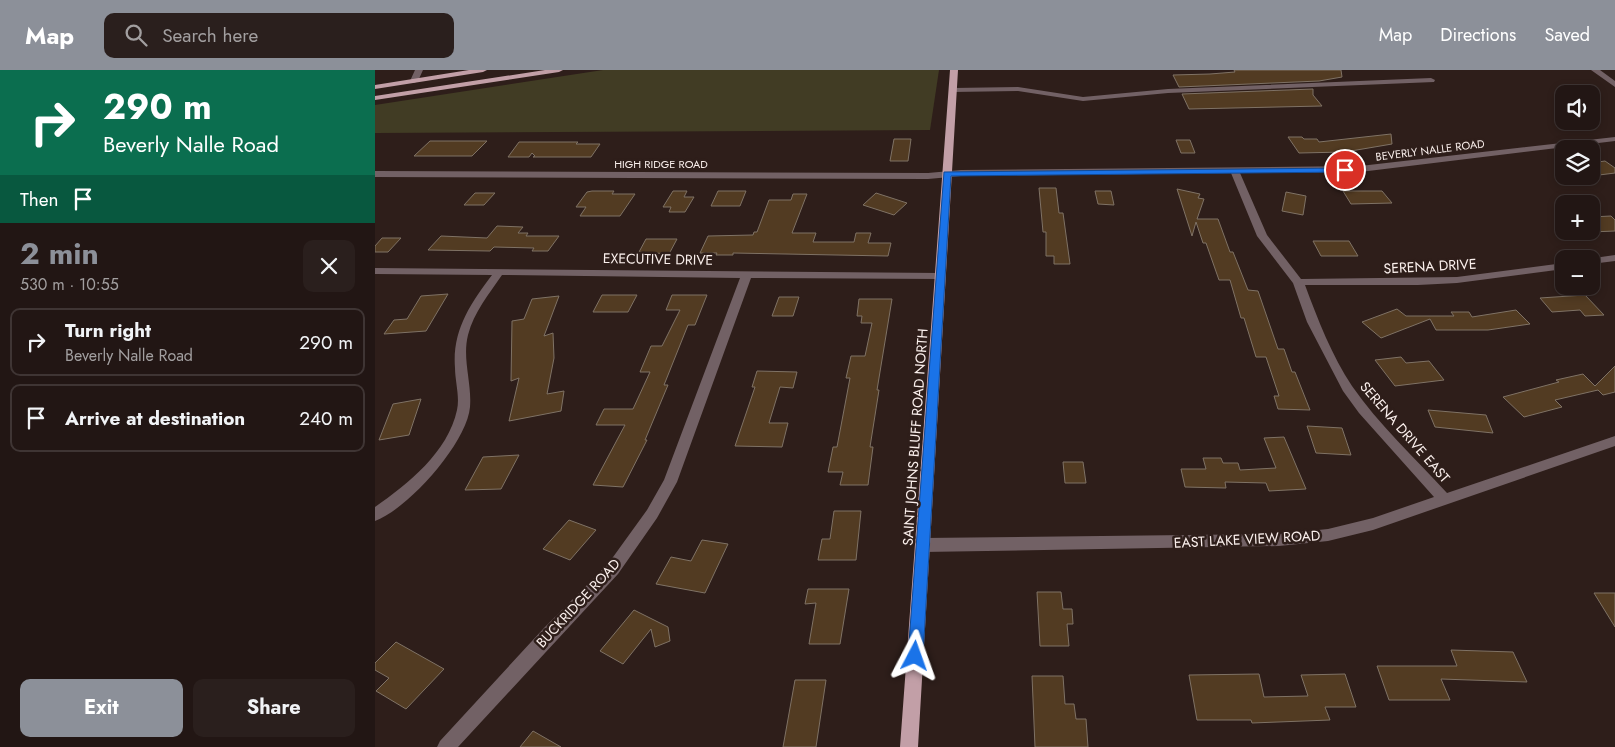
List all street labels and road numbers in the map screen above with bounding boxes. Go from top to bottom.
street label: BEVERLY NALLE ROAD [1375,135,1486,165]
street label: HIGH RIDGE ROAD [614,156,708,172]
street label: EXECUTIVE DRIVE [603,248,713,270]
street label: SERENA DRIVE [1383,254,1477,278]
street label: SAINT JOHNS BLUFF ROAD NORTH [897,328,933,546]
street label: SERENA DRIVE EAST [1355,377,1455,487]
street label: EAST LAKE VIEW ROAD [1173,525,1321,553]
street label: BUCKRIDGE ROAD [532,554,624,652]

